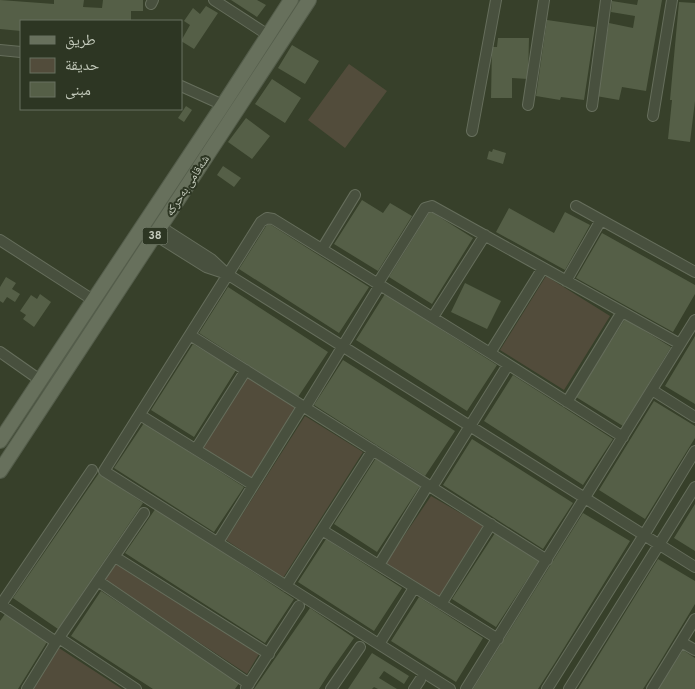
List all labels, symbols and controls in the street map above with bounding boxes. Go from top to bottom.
legend [20,20,182,110]
text: طريق [65,32,96,51]
text: حديقة [65,57,100,76]
text: مبنى [65,82,91,101]
street label: شەقامی بەحرکە [162,152,214,220]
road number: 38 [142,228,168,245]

